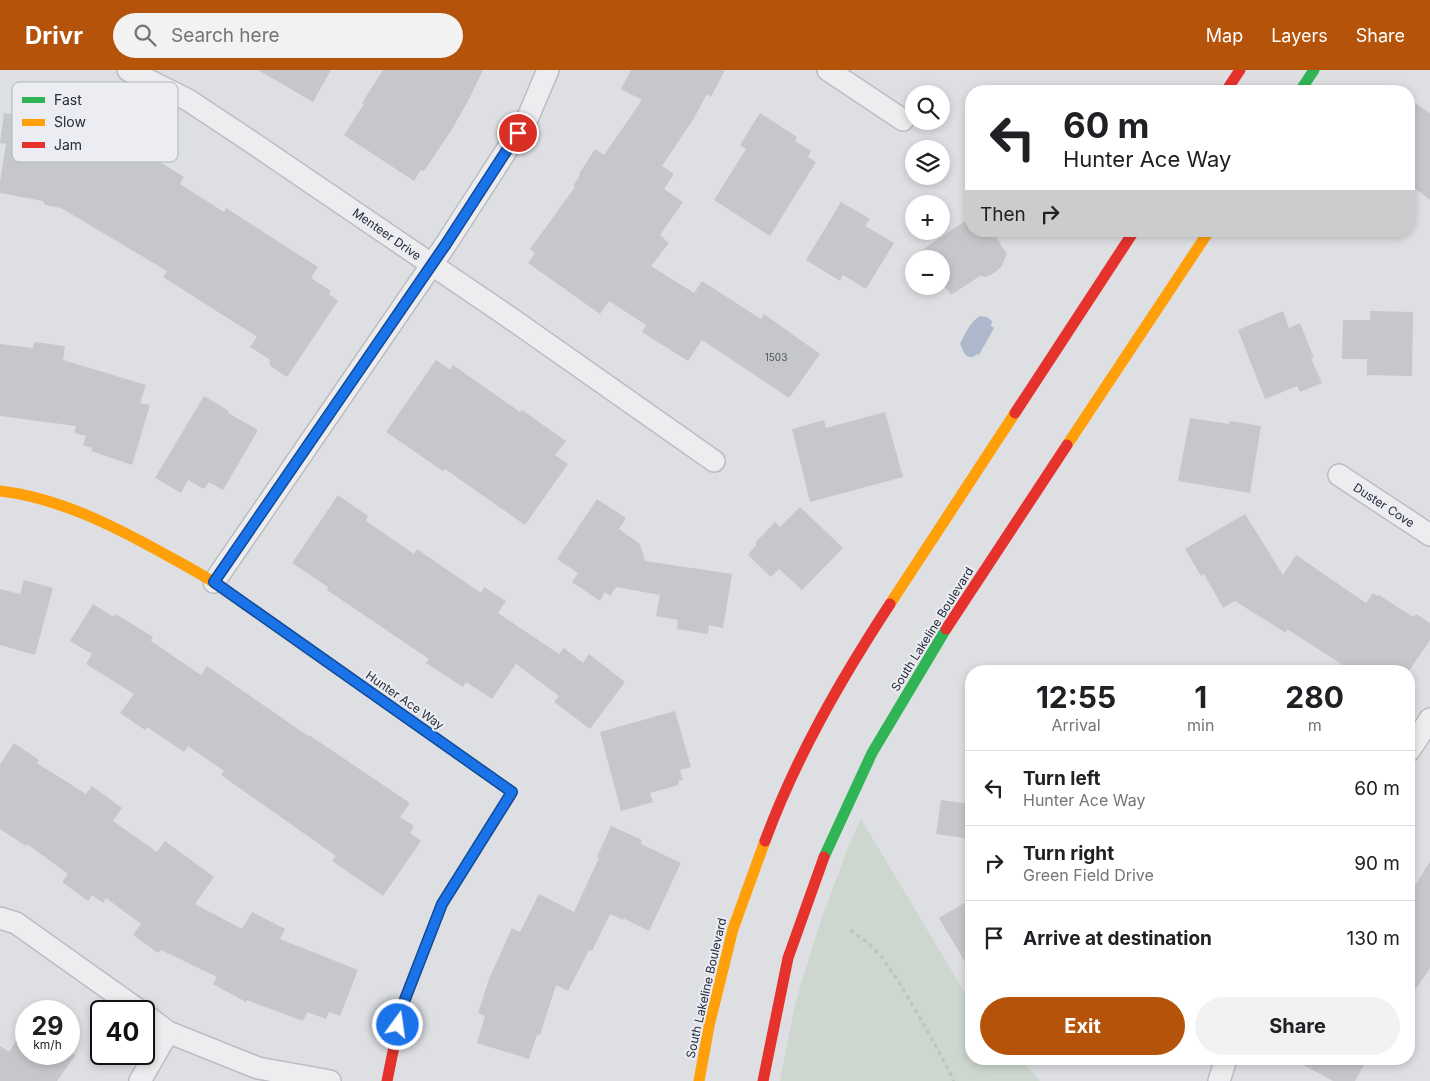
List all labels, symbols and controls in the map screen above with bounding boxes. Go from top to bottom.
search box [113,13,463,58]
text: Drivr [25,21,83,50]
icon: search [131,21,159,49]
text: Search here [171,24,280,47]
text: Map [1206,25,1243,46]
text: Layers [1271,25,1328,46]
text: Share [1356,25,1405,46]
legend [12,82,178,162]
map controls [905,85,950,295]
button: search [905,85,950,130]
text: Fast [54,91,82,108]
text: 60 m [1063,104,1150,146]
icon: left [980,105,1045,170]
pin [497,112,539,154]
text: Slow [54,113,86,130]
icon: arrive [504,119,532,147]
text: Jam [54,136,82,153]
button: layers [905,140,950,185]
text: Hunter Ace Way [1063,146,1231,172]
button: + [905,195,950,240]
icon: right [1036,200,1064,228]
text: Then [980,203,1026,226]
street label: Menteer Drive [350,205,424,263]
button: − [905,250,950,295]
house number: 1503 [765,351,787,363]
street label: Duster Cove [1351,480,1417,530]
street label: South Lakeline Boulevard [888,564,976,694]
street label: Hunter Ace Way [363,668,447,733]
text: 12:55 [1036,679,1116,715]
text: 1 [1194,679,1207,715]
text: 280 [1285,679,1344,715]
text: Arrival [1051,715,1101,735]
text: min [1187,715,1214,735]
text: m [1308,715,1322,735]
text: Turn left [1023,767,1101,790]
icon: left [980,774,1008,802]
text: 60 m [1354,777,1400,800]
text: Hunter Ace Way [1023,790,1145,810]
text: Turn right [1023,842,1114,865]
icon: right [980,849,1008,877]
text: 90 m [1354,852,1400,875]
text: Green Field Drive [1023,865,1154,885]
street label: South Lakeline Boulevard [683,916,729,1060]
icon: arrive [980,924,1008,952]
text: Arrive at destination [1023,927,1212,950]
text: 130 m [1347,927,1400,950]
button: Exit [980,997,1185,1055]
button: Share [1195,997,1400,1055]
position arrow [371,998,423,1050]
speed limit sign: 40 [90,1000,155,1065]
text: 29 [32,1011,63,1041]
text: km/h [33,1037,62,1052]

